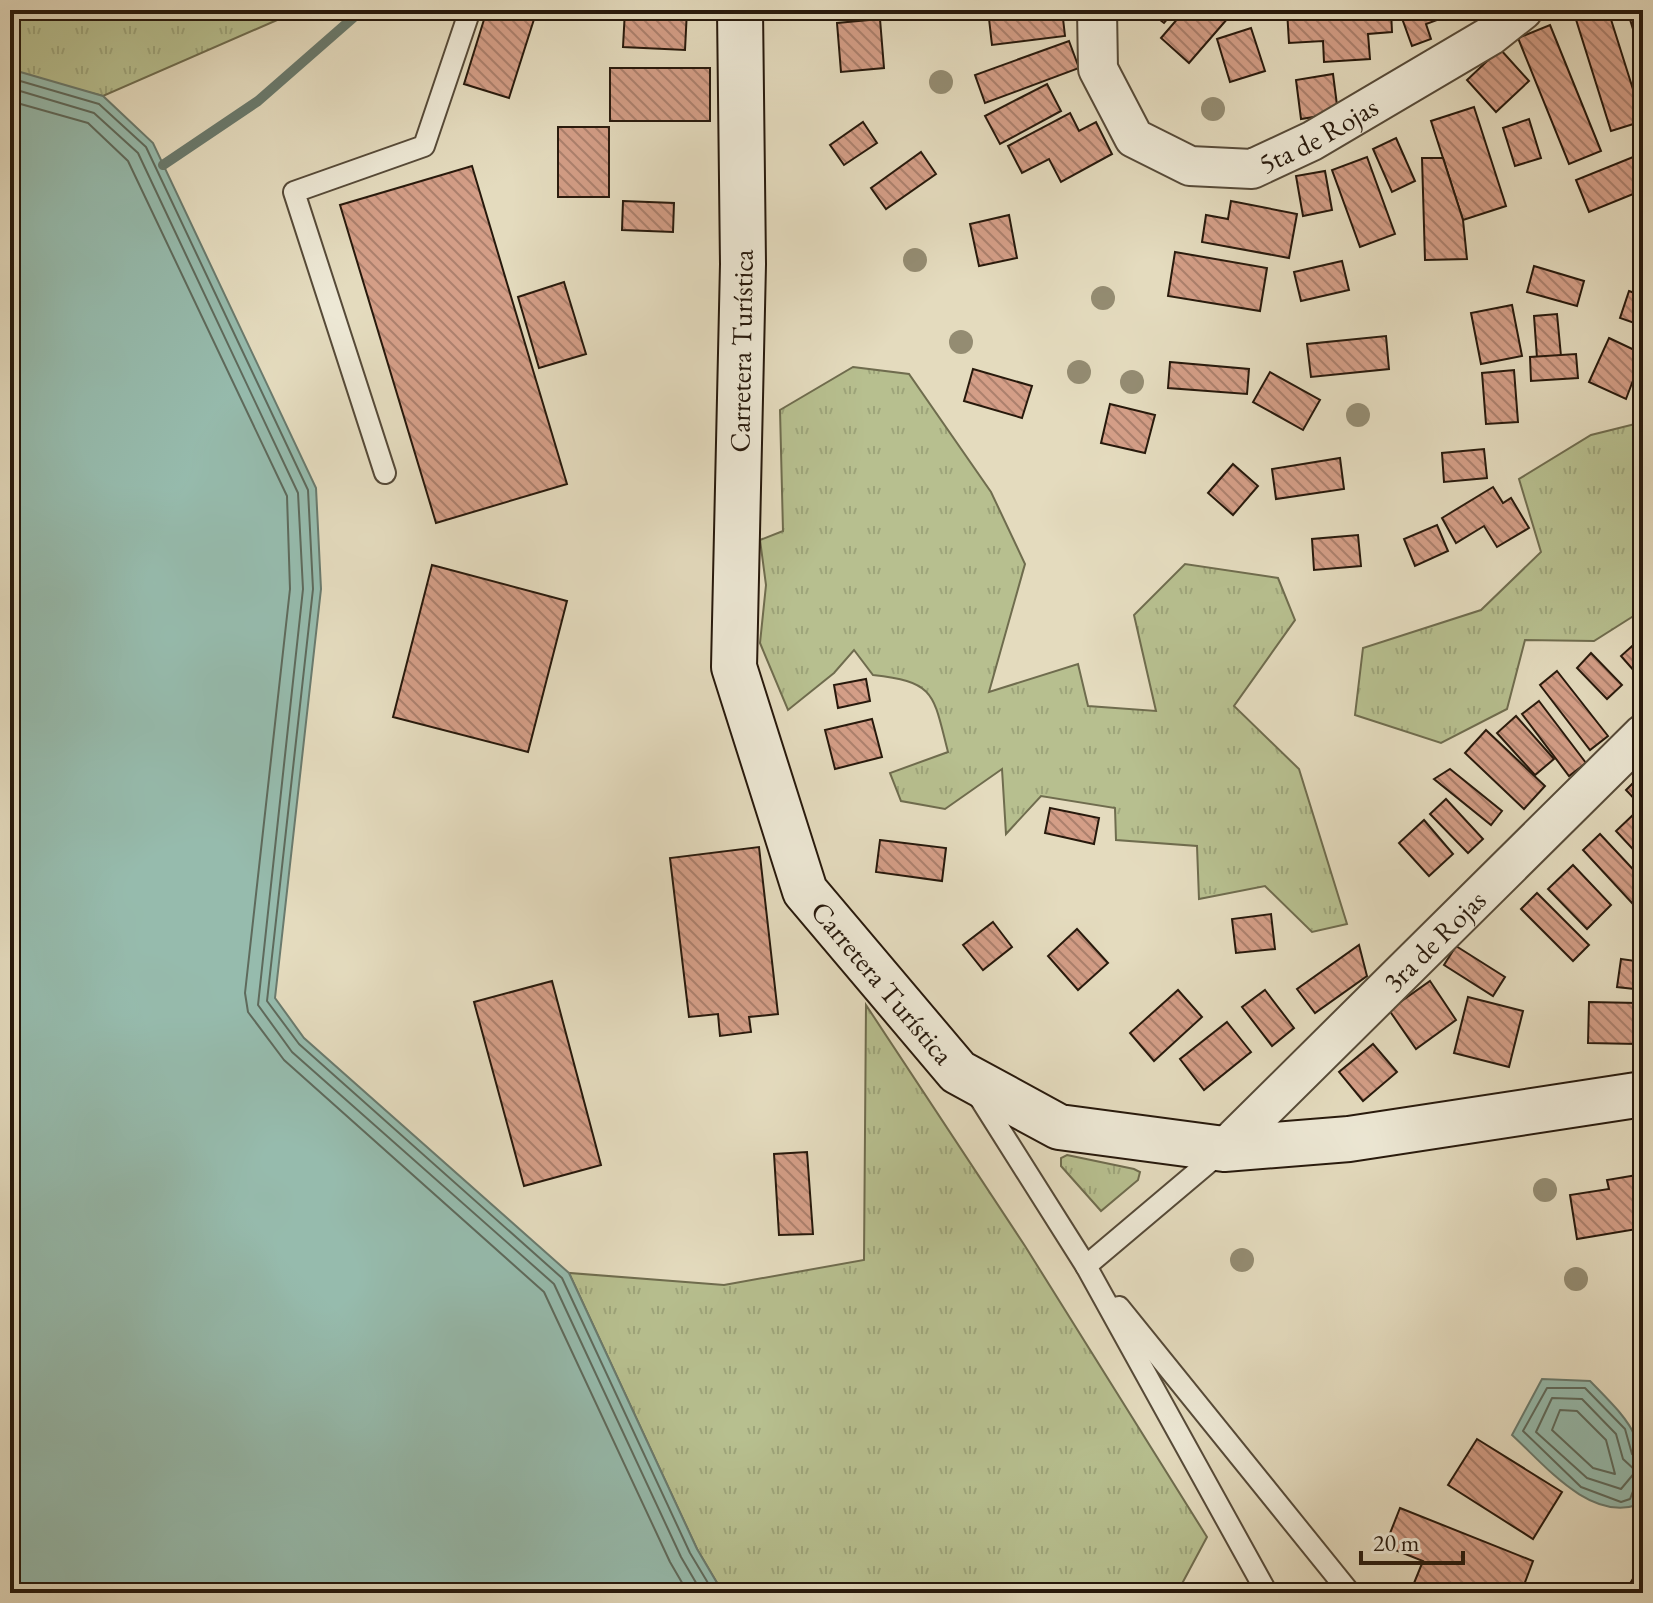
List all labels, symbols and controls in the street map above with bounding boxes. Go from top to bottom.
street label: 5ta de Rojas [1253,88,1384,181]
street label: Carretera Turística [721,248,761,453]
street label: 3ra de Rojas [1375,882,1493,999]
street label: Carretera Turística [803,893,962,1072]
scale bar [1361,1515,1463,1565]
text: 20 m [1373,1527,1420,1558]

